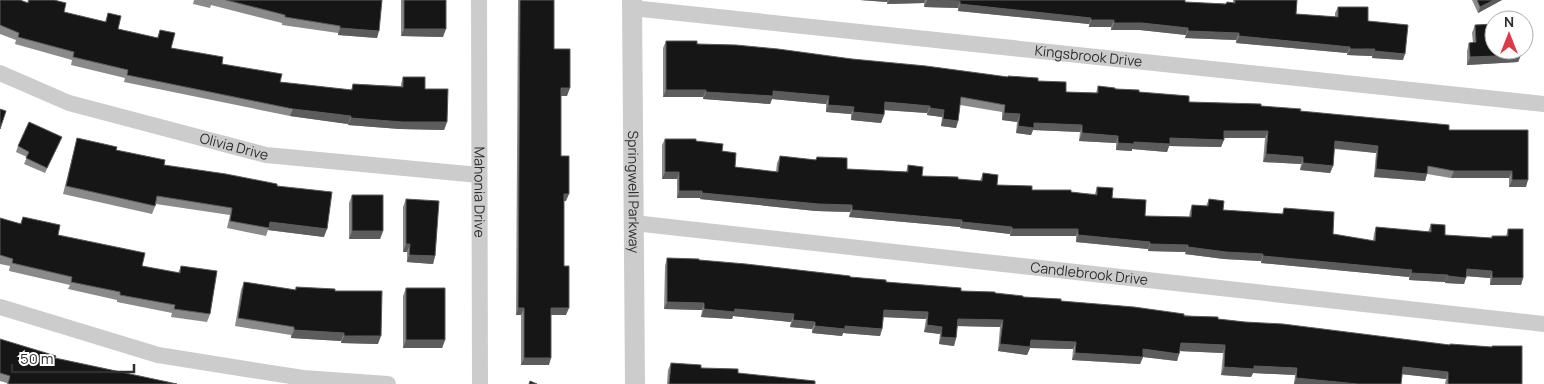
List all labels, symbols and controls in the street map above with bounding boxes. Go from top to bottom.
north arrow [1484,10,1534,60]
text: N [1504,12,1514,31]
street label: Kingsbrook Drive [1034,40,1143,71]
street label: Olivia Drive [198,128,271,164]
street label: Springwell Parkway [624,130,644,254]
street label: Mahonia Drive [470,146,490,238]
street label: Candlebrook Drive [1029,257,1149,289]
scale bar [12,342,135,374]
text: 50 m [20,348,54,369]

